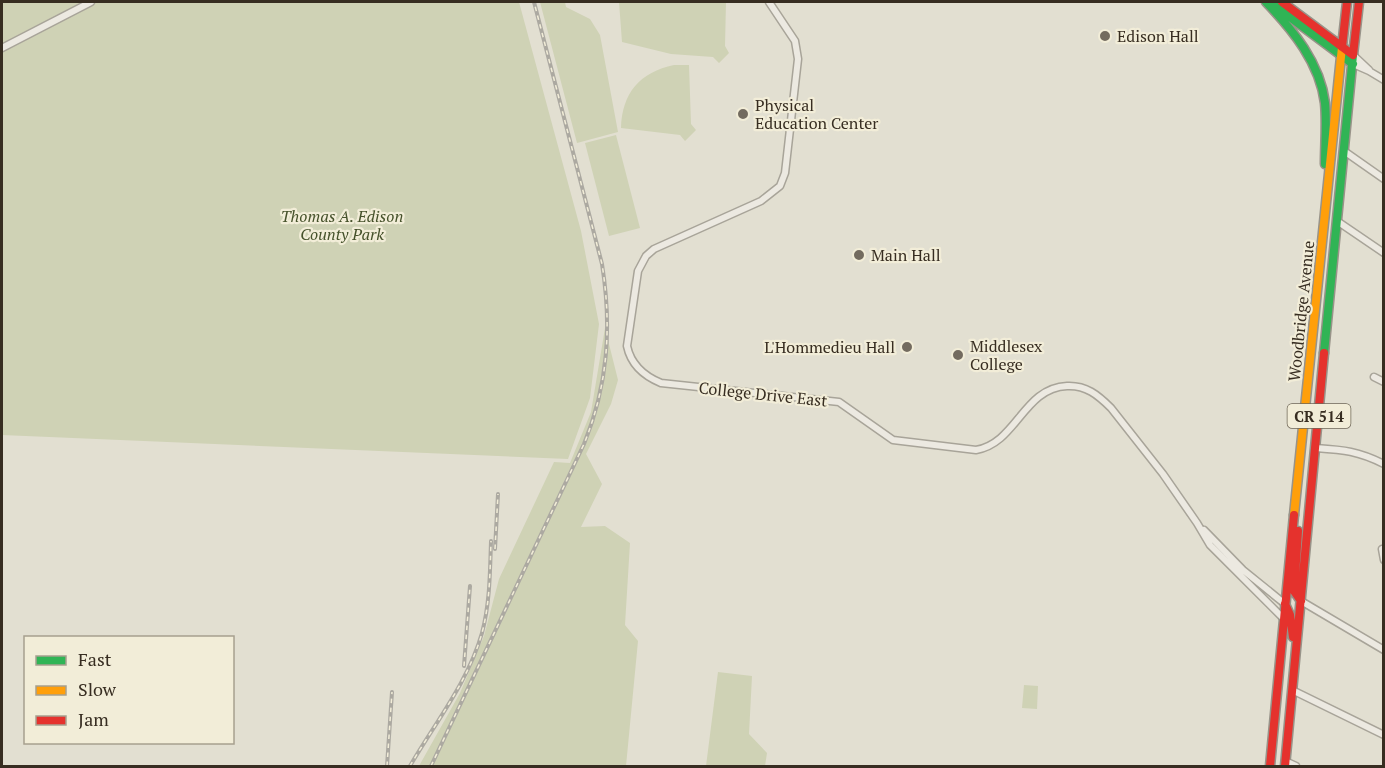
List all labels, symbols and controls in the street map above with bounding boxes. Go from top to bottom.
place label: Edison Hall [1117,25,1199,47]
marker: Edison Hall [1098,29,1112,43]
place label: Physical Education Center [755,94,879,134]
marker: Physical Education Center [736,107,750,121]
park label: Thomas A. Edison County Park [281,205,403,245]
street label: Woodbridge Avenue [1283,239,1319,383]
place label: Main Hall [871,244,941,266]
marker: Main Hall [852,248,866,262]
place label: Middlesex College [970,335,1043,375]
place label: L'Hommedieu Hall [764,336,895,358]
marker: L'Hommedieu Hall [900,340,914,354]
marker: Middlesex College [951,348,965,362]
street label: College Drive East [698,376,828,412]
road number: CR 514 [1288,404,1350,428]
legend [24,636,234,744]
text: Fast [78,647,112,671]
text: Slow [78,677,117,701]
text: Jam [78,707,109,731]

